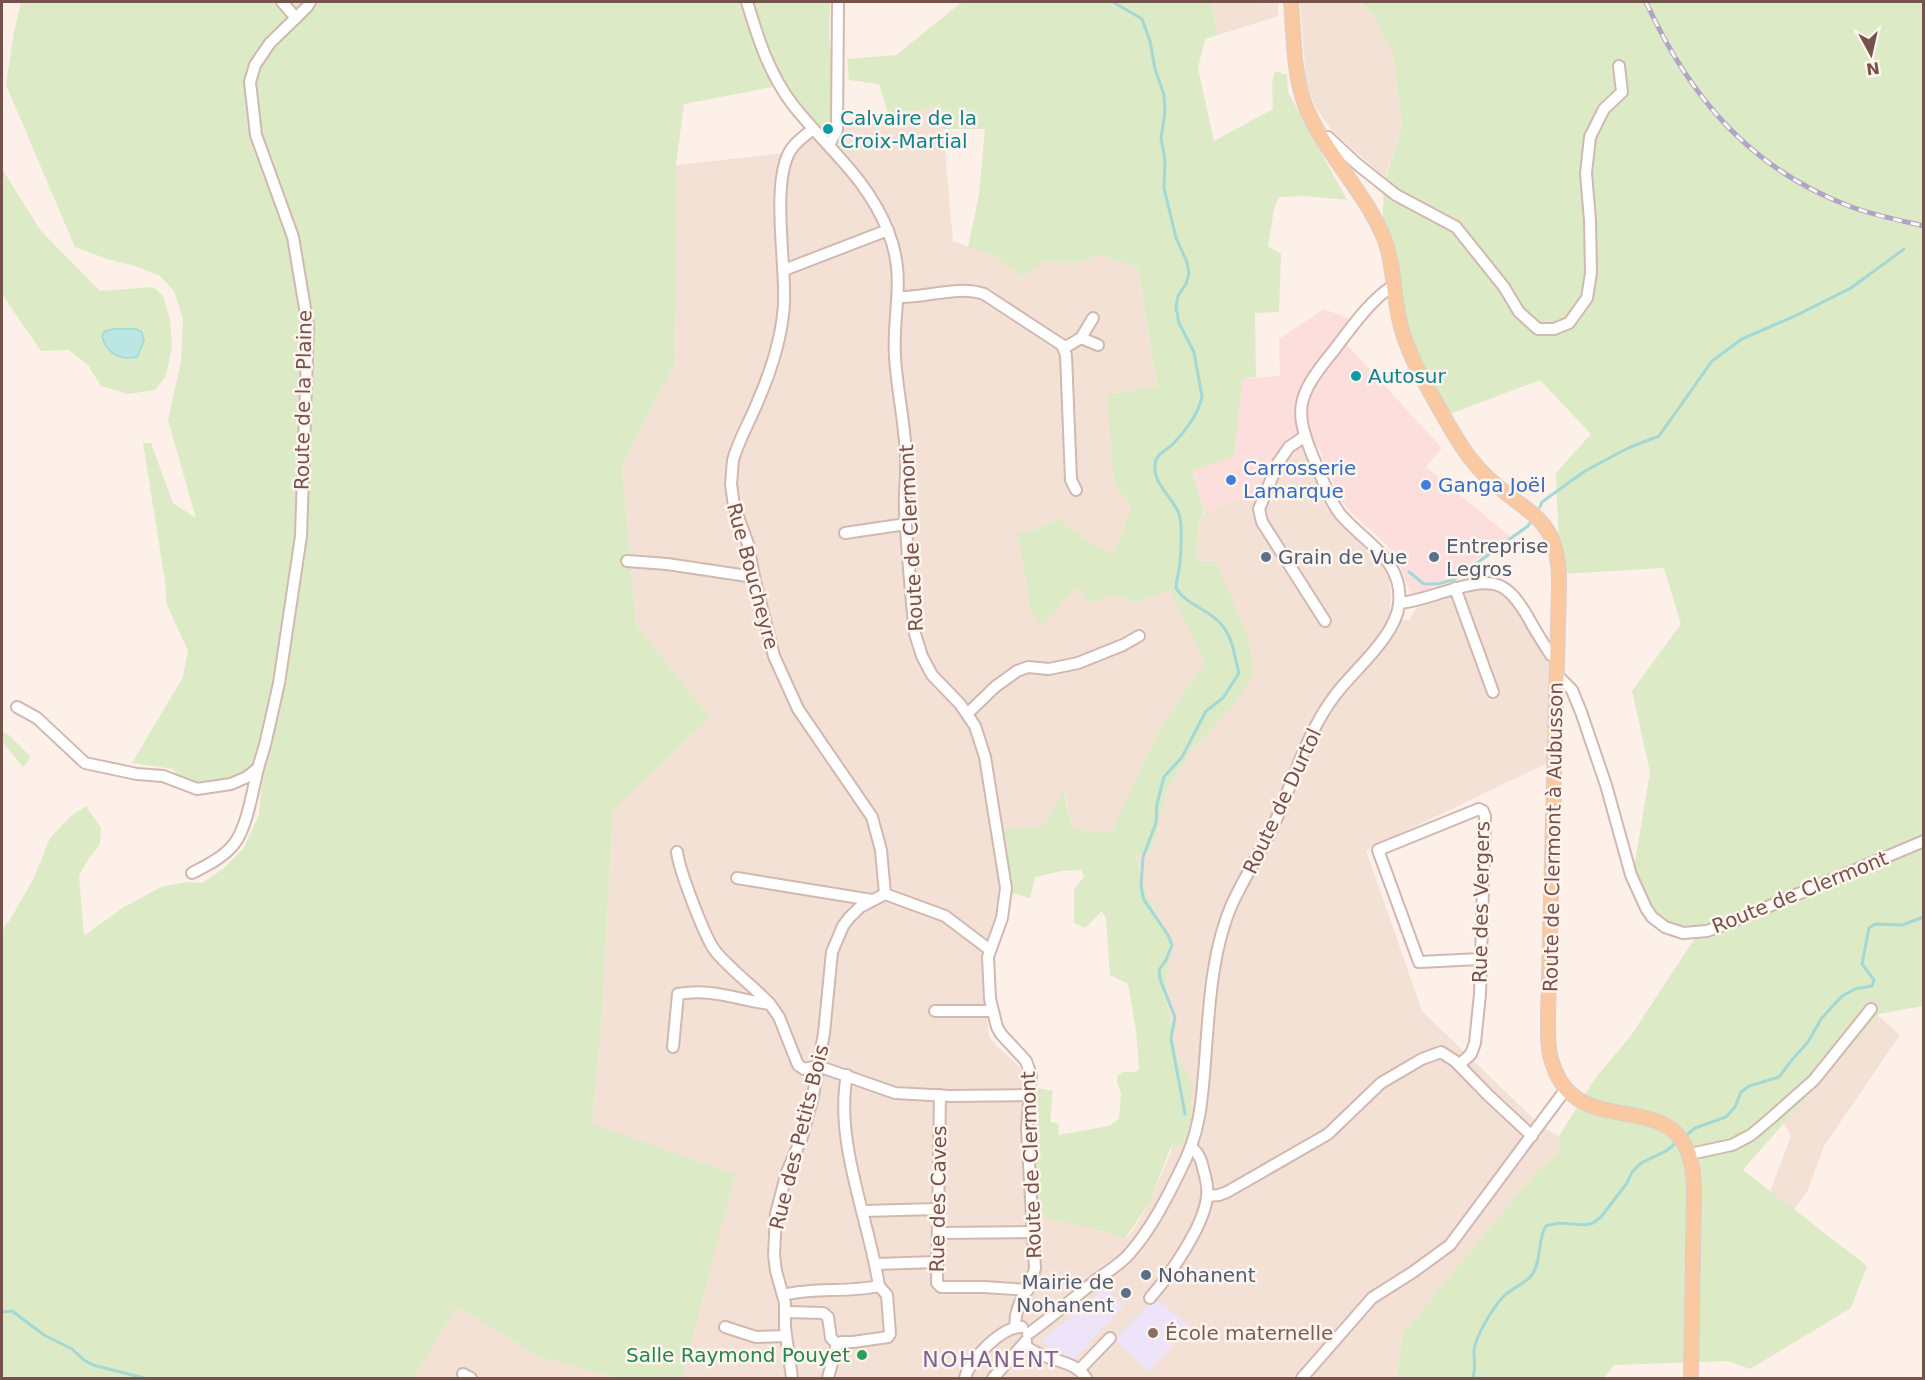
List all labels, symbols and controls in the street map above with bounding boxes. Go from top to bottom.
north arrow [1841,24,1901,84]
text: N [1865,58,1881,79]
place label: Calvaire de la Croix-Martial [840,106,977,153]
marker: Calvaire de la Croix-Martial [821,122,835,136]
street label: Route de la Plaine [289,310,317,490]
place label: Autosur [1368,364,1447,388]
marker: Autosur [1349,369,1363,383]
street label: Route de Clermont [894,443,928,632]
place label: Carrosserie Lamarque [1243,456,1356,503]
marker: Carrosserie Lamarque [1224,473,1238,487]
place label: Ganga Joël [1438,473,1546,497]
marker: Ganga Joël [1419,478,1433,492]
street label: Rue Boucheyre [722,500,784,652]
place label: Entreprise Legros [1446,534,1548,581]
place label: Grain de Vue [1278,545,1407,569]
marker: Grain de Vue [1259,550,1273,564]
marker: Entreprise Legros [1427,550,1441,564]
street label: Route de Clermont à Aubusson [1538,682,1568,992]
street label: Route de Durtol [1238,724,1326,878]
street label: Rue des Vergers [1468,821,1494,983]
street label: Route de Clermont [1708,846,1892,938]
street label: Rue des Petits Bois [764,1042,834,1232]
street label: Route de Clermont [1016,1071,1046,1259]
street label: Rue des Caves [925,1125,951,1273]
place label: Nohanent [1158,1263,1256,1287]
marker: Nohanent [1139,1268,1153,1282]
place label: Mairie de Nohanent [1016,1270,1114,1317]
marker: Mairie de Nohanent [1119,1286,1133,1300]
place label: École maternelle [1165,1321,1333,1345]
marker: École maternelle [1146,1326,1160,1340]
place label: Salle Raymond Pouyet [626,1343,850,1367]
district label: NOHANENT [922,1347,1060,1372]
marker: Salle Raymond Pouyet [855,1348,869,1362]

